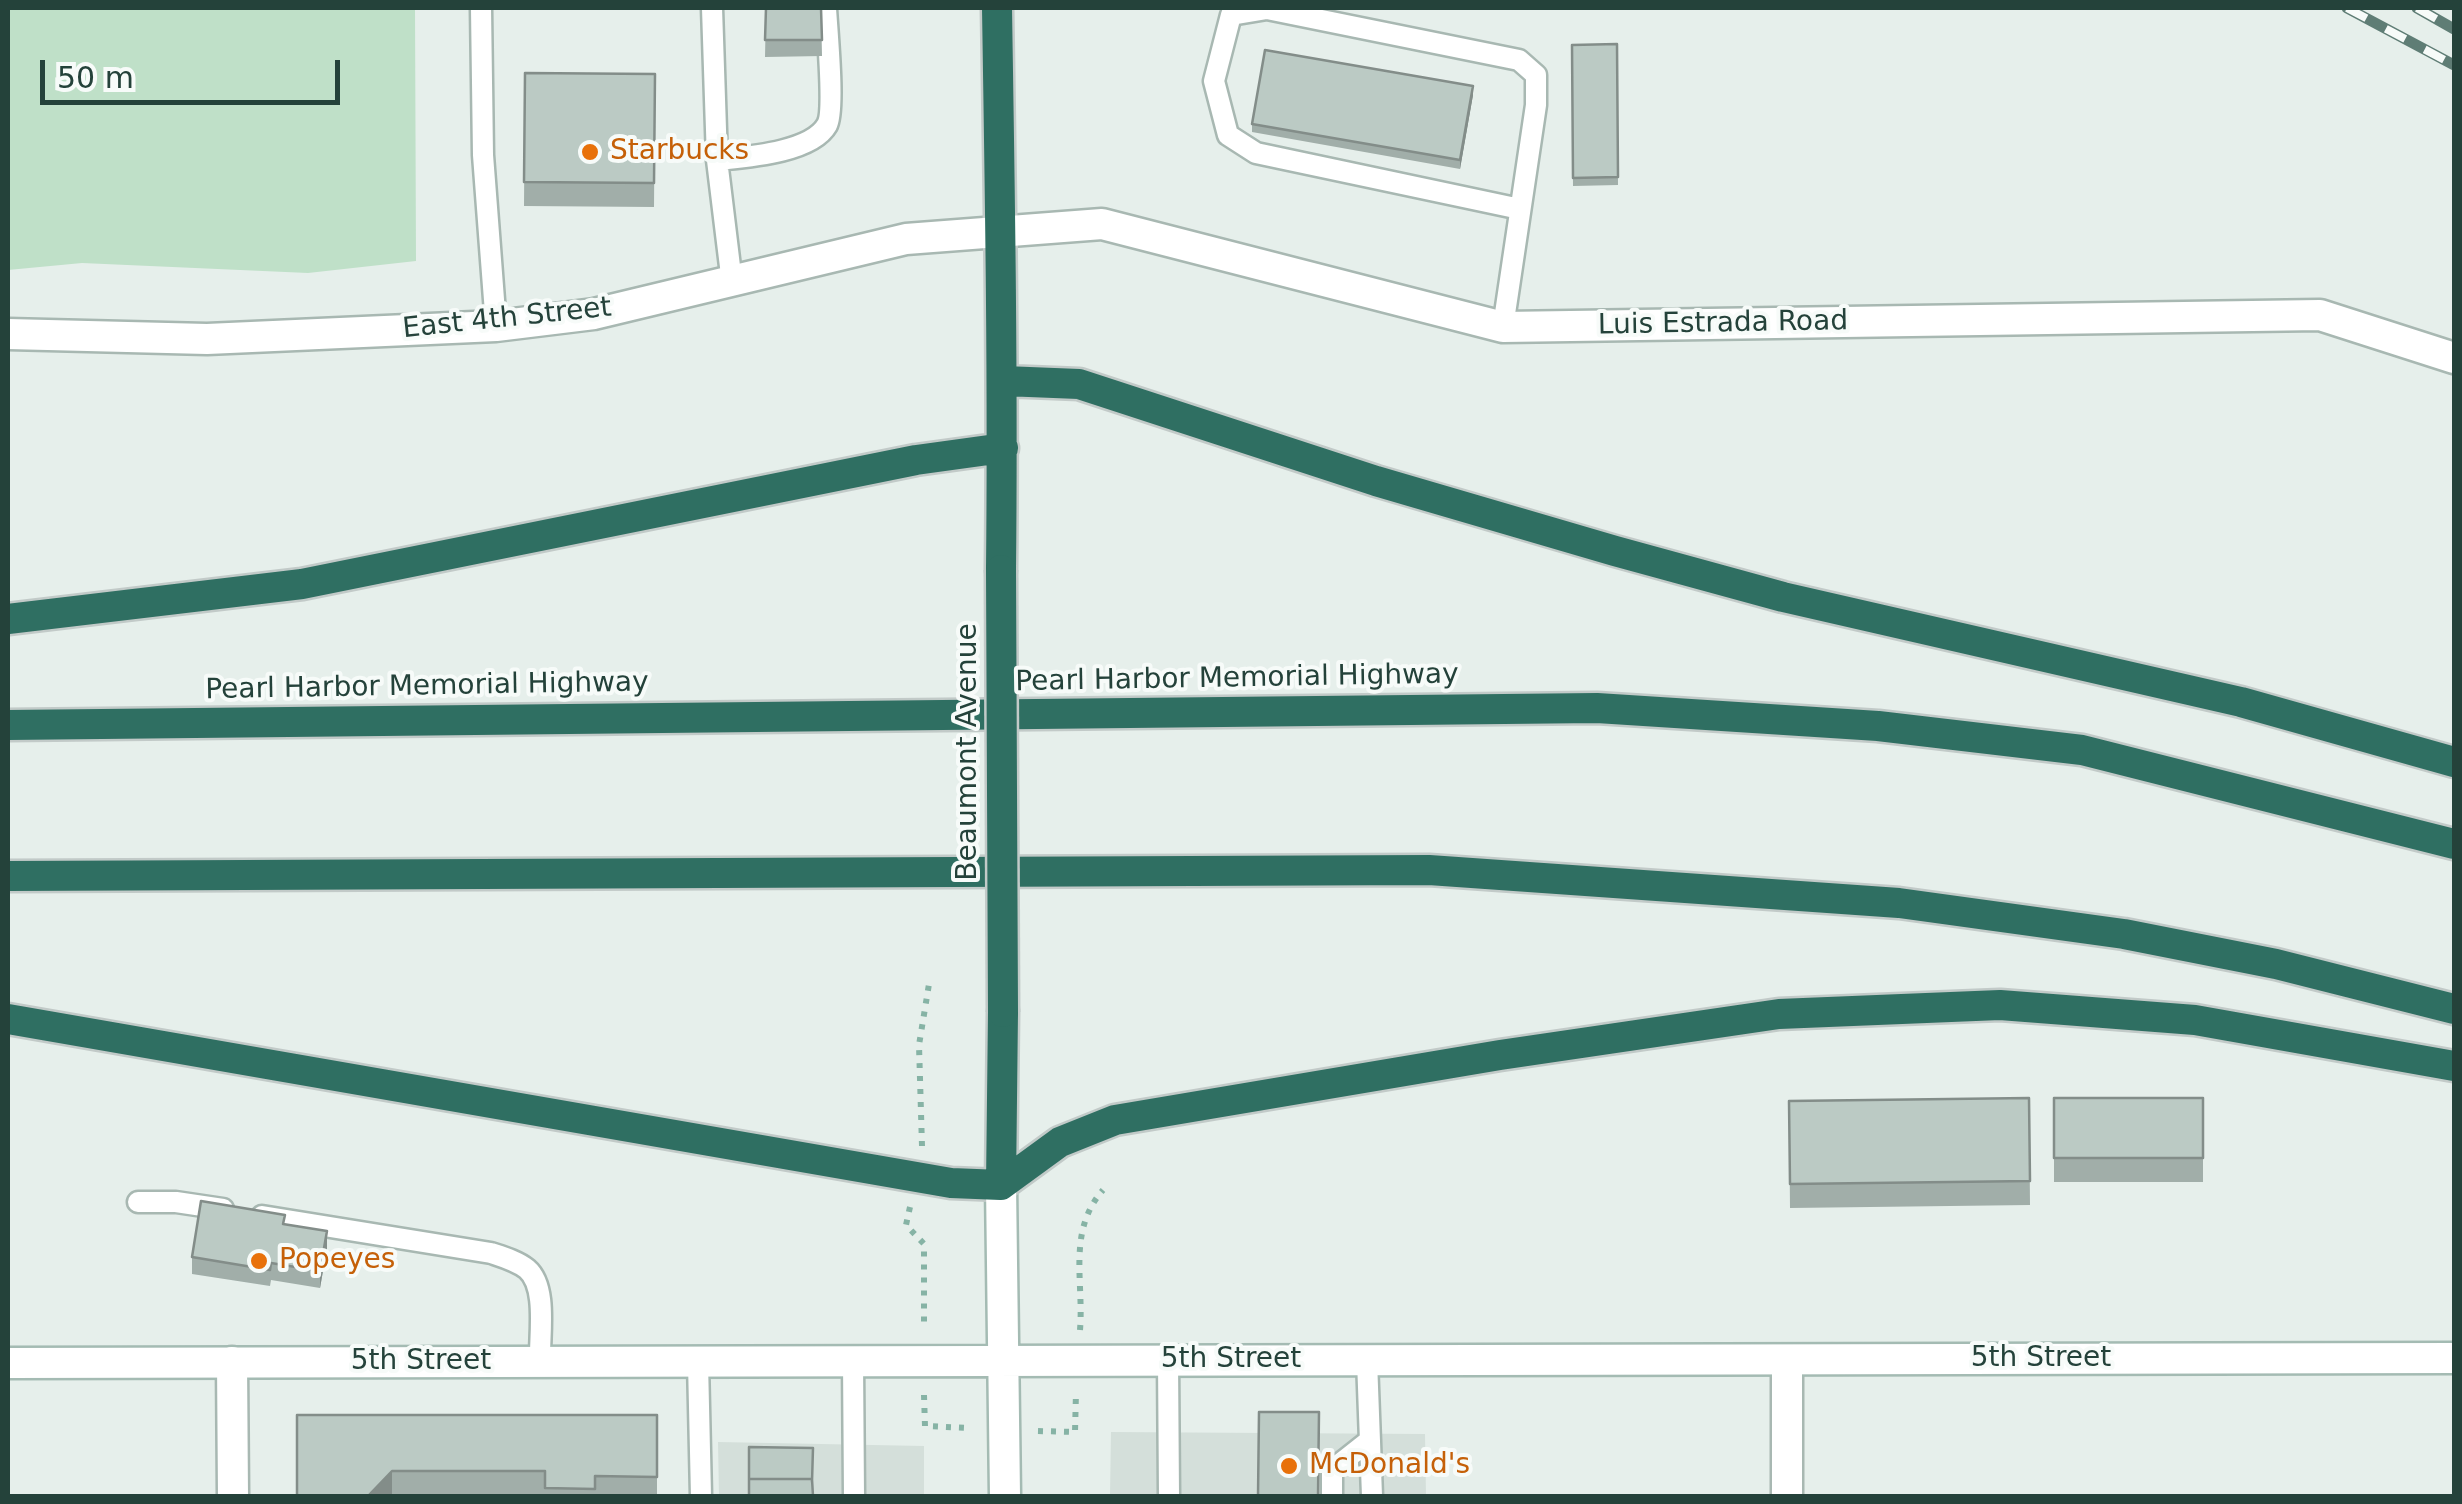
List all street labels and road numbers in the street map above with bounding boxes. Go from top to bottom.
street label: East 4th Street [401,291,613,347]
street label: Luis Estrada Road [1598,305,1848,343]
street label: Beaumont Avenue [952,623,986,881]
street label: Pearl Harbor Memorial Highway [1015,658,1459,700]
street label: Pearl Harbor Memorial Highway [205,666,649,708]
street label: 5th Street [1971,1342,2111,1376]
street label: 5th Street [1161,1343,1301,1377]
street label: 5th Street [351,1345,491,1379]

